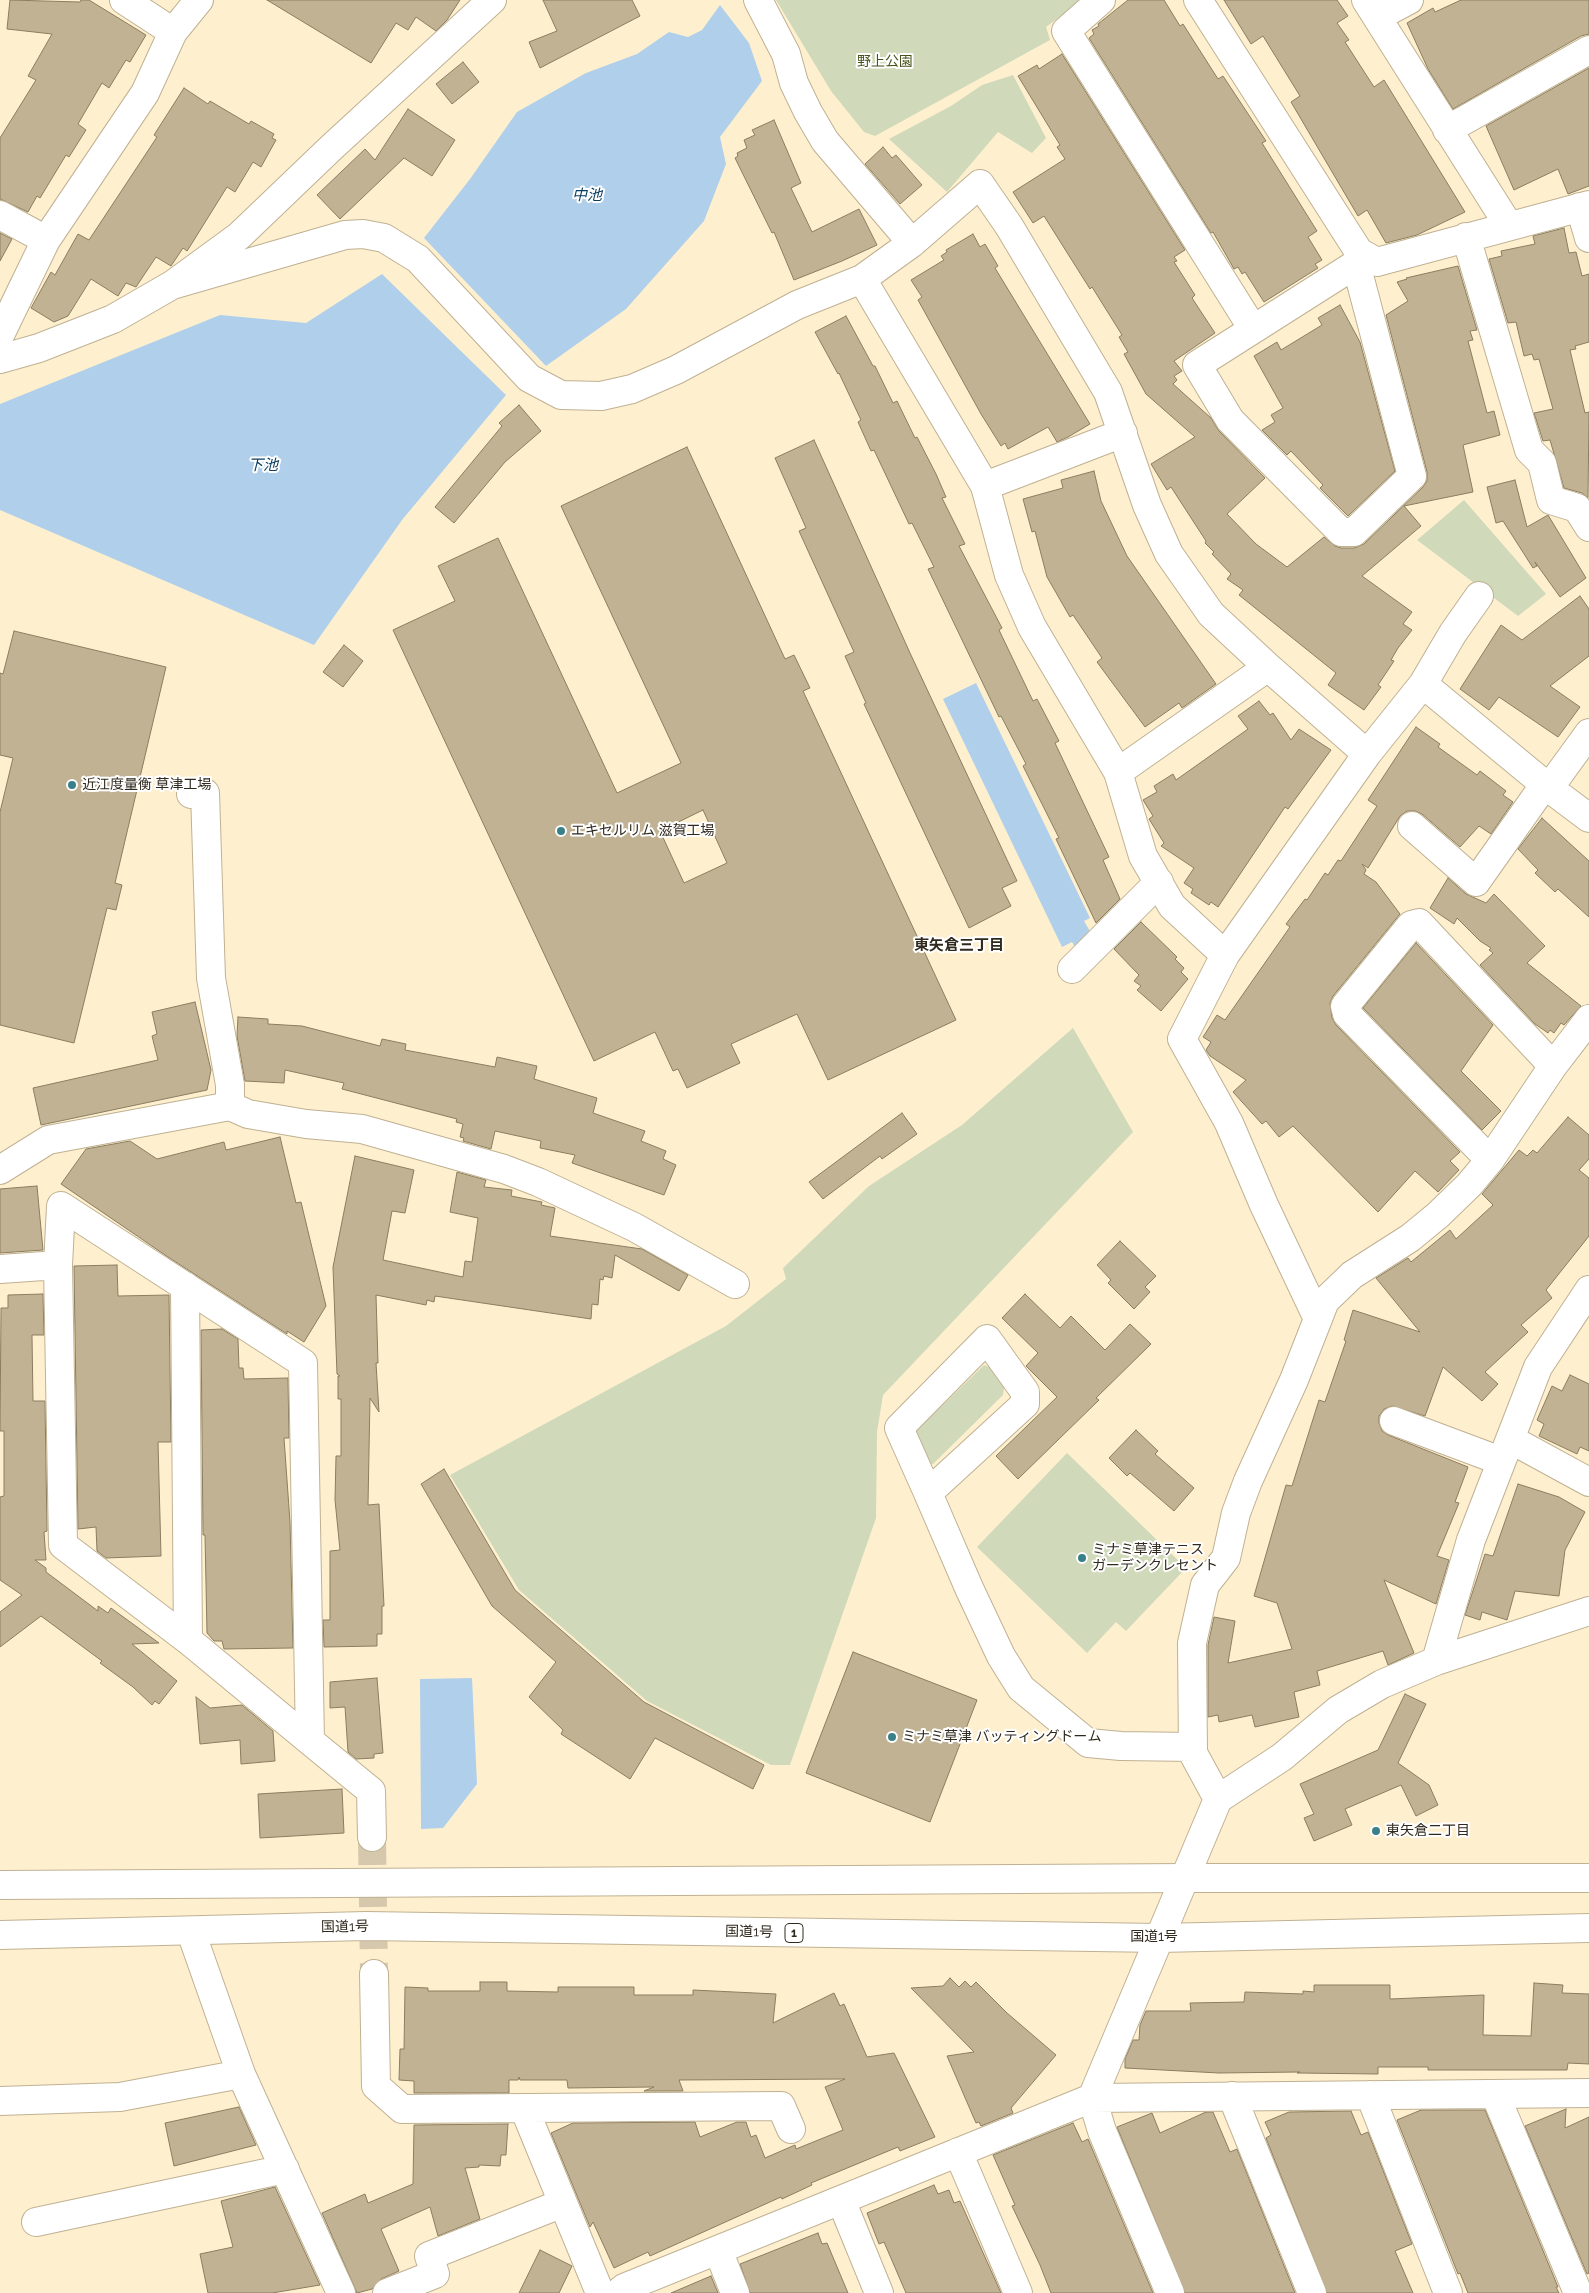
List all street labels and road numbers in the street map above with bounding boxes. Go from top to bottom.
street label: 国道1号 [321,1918,369,1936]
street label: 国道1号 [725,1923,773,1941]
road number: 1 [785,1924,803,1942]
street label: 国道1号 [1130,1929,1178,1945]

